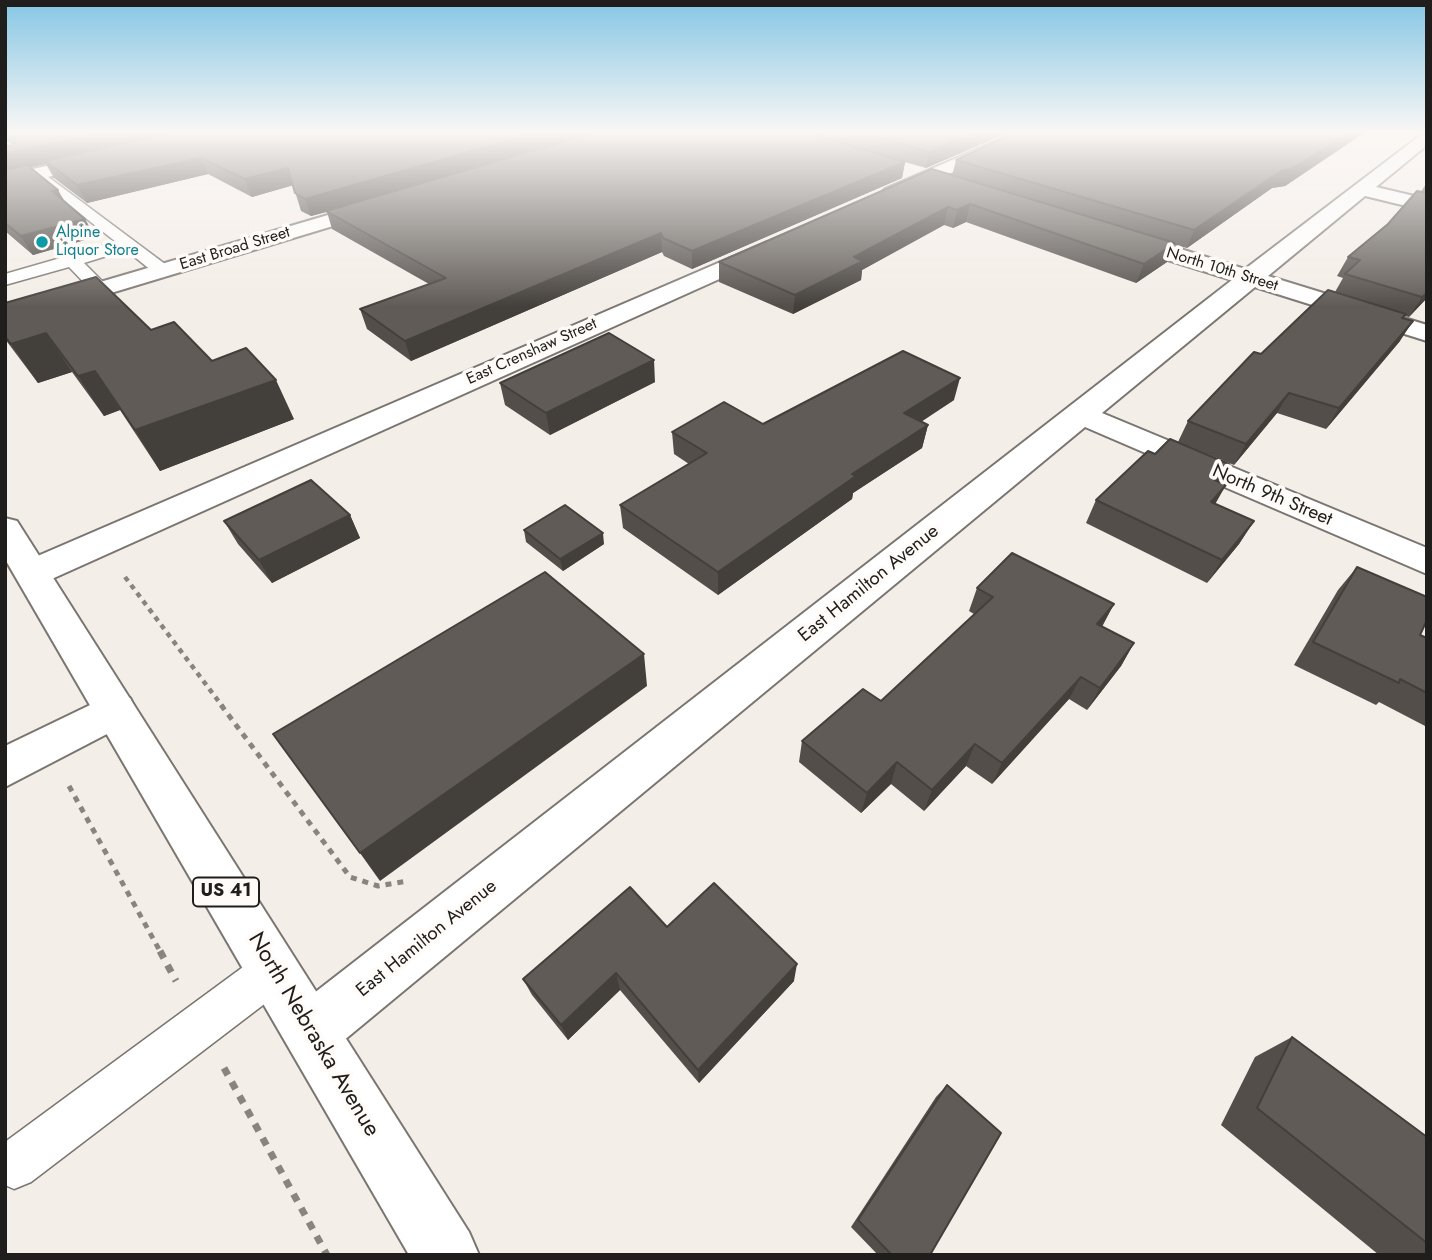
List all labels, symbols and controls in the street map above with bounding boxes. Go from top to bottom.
place label: Alpine Liquor Store [56,223,139,261]
street label: East Broad Street [178,223,292,275]
marker: Alpine Liquor Store [34,234,50,250]
street label: North 10th Street [1164,244,1280,296]
street label: East Crenshaw Street [464,315,600,389]
street label: North 9th Street [1208,460,1336,532]
street label: East Hamilton Avenue [794,520,944,648]
street label: East Hamilton Avenue [352,875,502,1003]
road number: US 41 [193,878,259,906]
street label: North Nebraska Avenue [241,928,385,1142]

